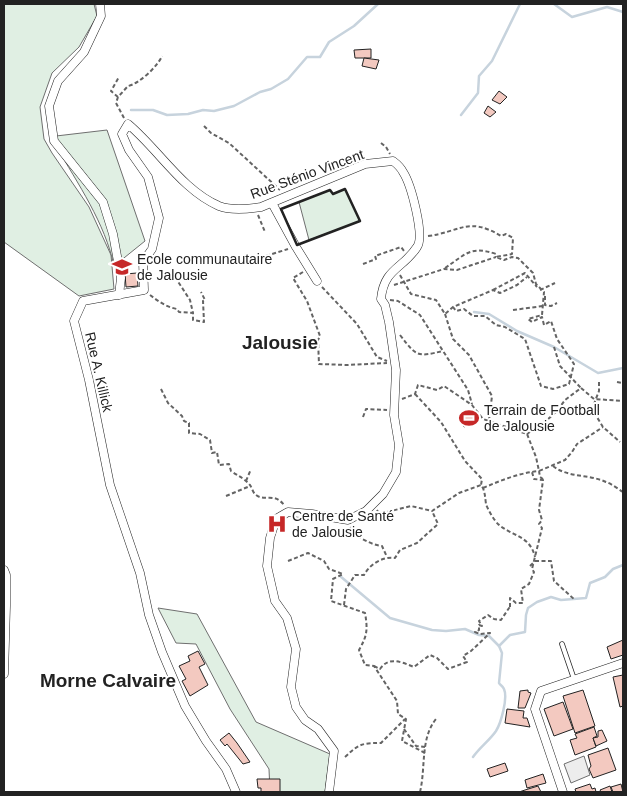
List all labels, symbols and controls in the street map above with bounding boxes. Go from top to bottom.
street label: Rue Sténio Vincent [248,146,366,202]
place label: Ecole communautaire de Jalousie [137,251,273,283]
school or university icon: Ecole communautaire de Jalousie [111,256,133,278]
street label: Rue A. Killick [82,330,116,415]
district label: Jalousie [242,332,318,353]
place label: Terrain de Football de Jalousie [484,402,600,434]
sports icon: Terrain de Football de Jalousie [458,407,480,429]
place label: Centre de Santé de Jalousie [292,508,394,540]
hospital icon: Centre de Santé de Jalousie [266,513,288,535]
district label: Morne Calvaire [40,670,176,691]

